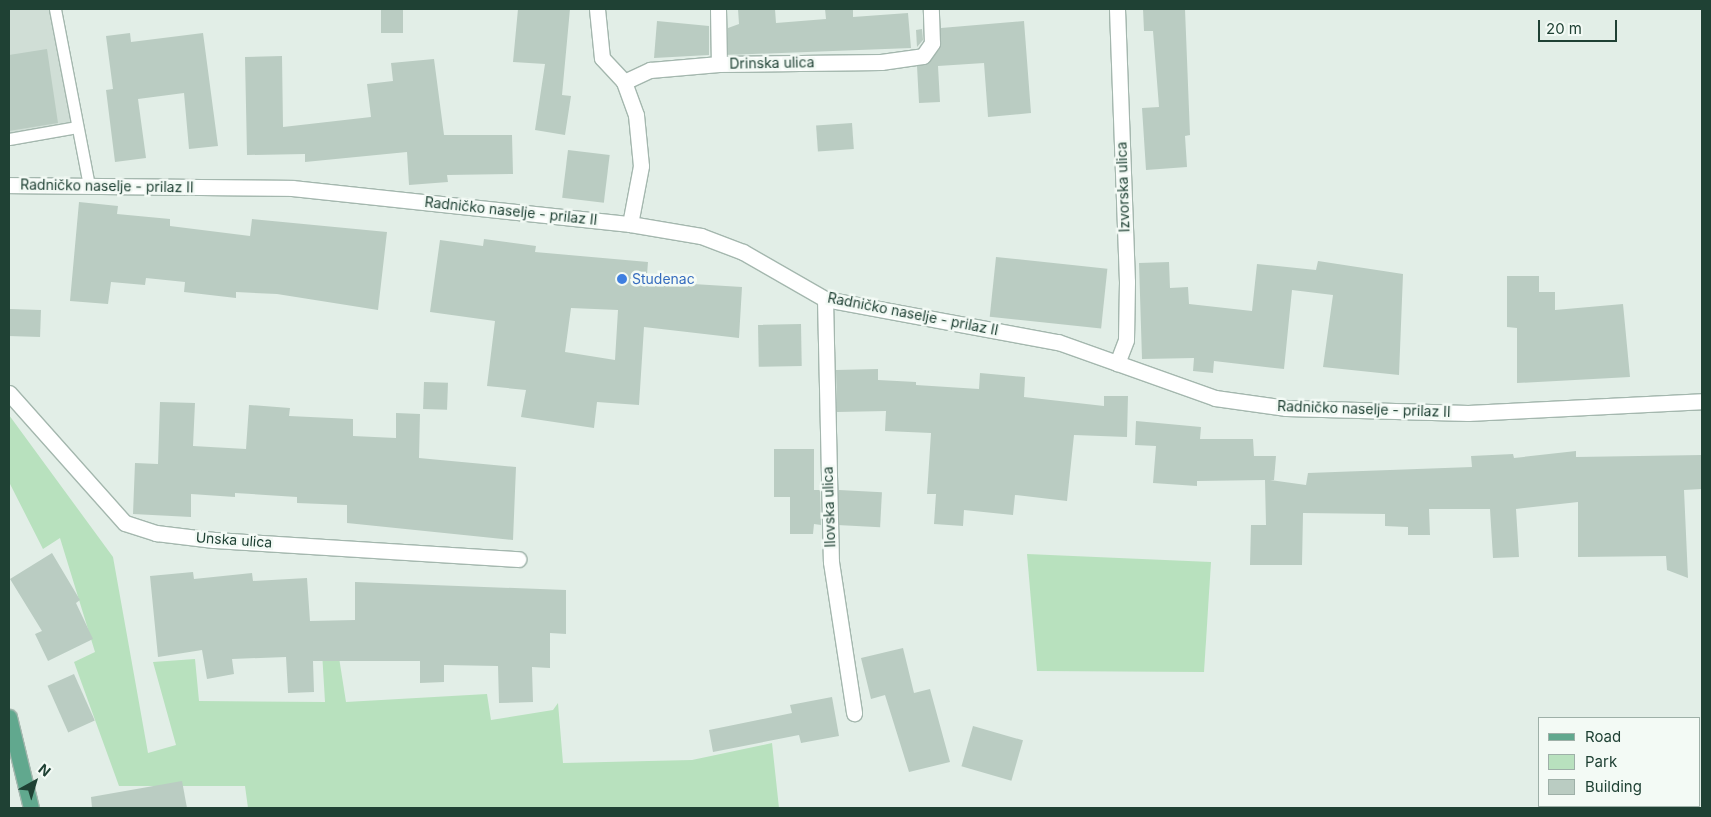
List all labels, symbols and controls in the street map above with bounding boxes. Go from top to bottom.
scale bar [1541,10,1620,42]
text: 20 m [1546,19,1582,38]
street label: Drinska ulica [729,54,815,72]
street label: Izvorska ulica [1113,141,1133,233]
street label: Radničko naselje - prilaz II [20,176,194,196]
street label: Radničko naselje - prilaz II [424,194,598,228]
place label: Studenac [632,271,695,287]
marker: Studenac [616,273,628,285]
street label: Radničko naselje - prilaz II [826,289,1000,339]
street label: Radničko naselje - prilaz II [1277,398,1451,420]
street label: Ilovska ulica [819,466,839,548]
street label: Unska ulica [195,529,273,551]
legend [1538,717,1701,807]
text: Road [1585,727,1621,746]
text: Park [1585,752,1617,771]
north arrow [10,757,60,807]
text: N [35,760,54,780]
text: Building [1585,777,1642,796]

